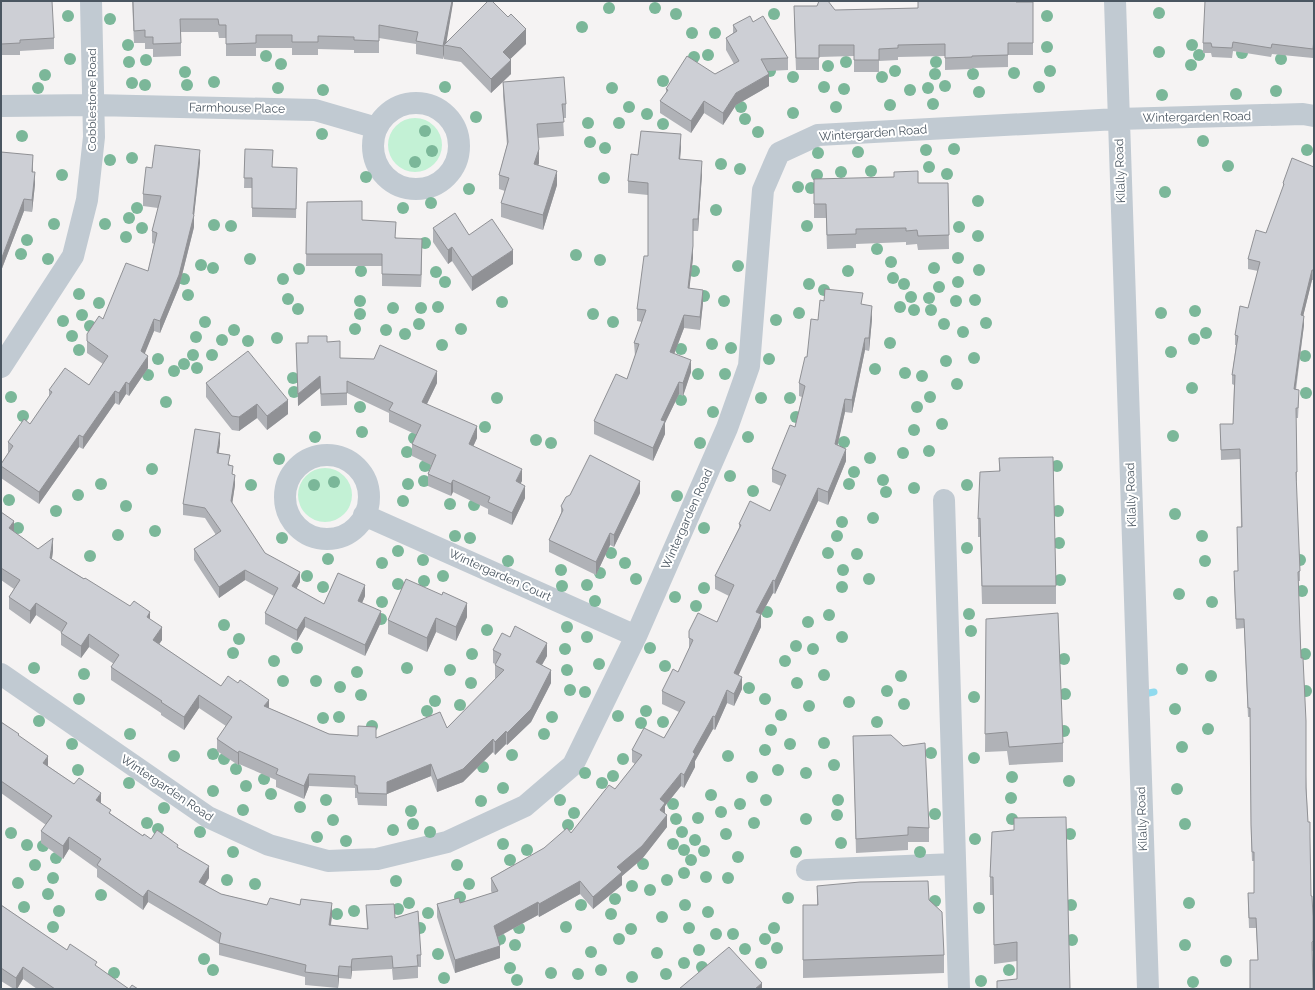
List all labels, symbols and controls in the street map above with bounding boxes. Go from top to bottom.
street label: Cobblestone Road [85,48,99,152]
street label: Farmhouse Place [189,100,285,116]
street label: Wintergarden Road [1143,109,1251,125]
street label: Wintergarden Road [818,122,928,144]
street label: Kilally Road [1112,139,1128,203]
street label: Kilally Road [1123,463,1139,527]
street label: Wintergarden Road [659,467,715,571]
street label: Wintergarden Court [447,546,553,604]
street label: Wintergarden Road [118,752,216,824]
street label: Kilally Road [1134,787,1150,851]

